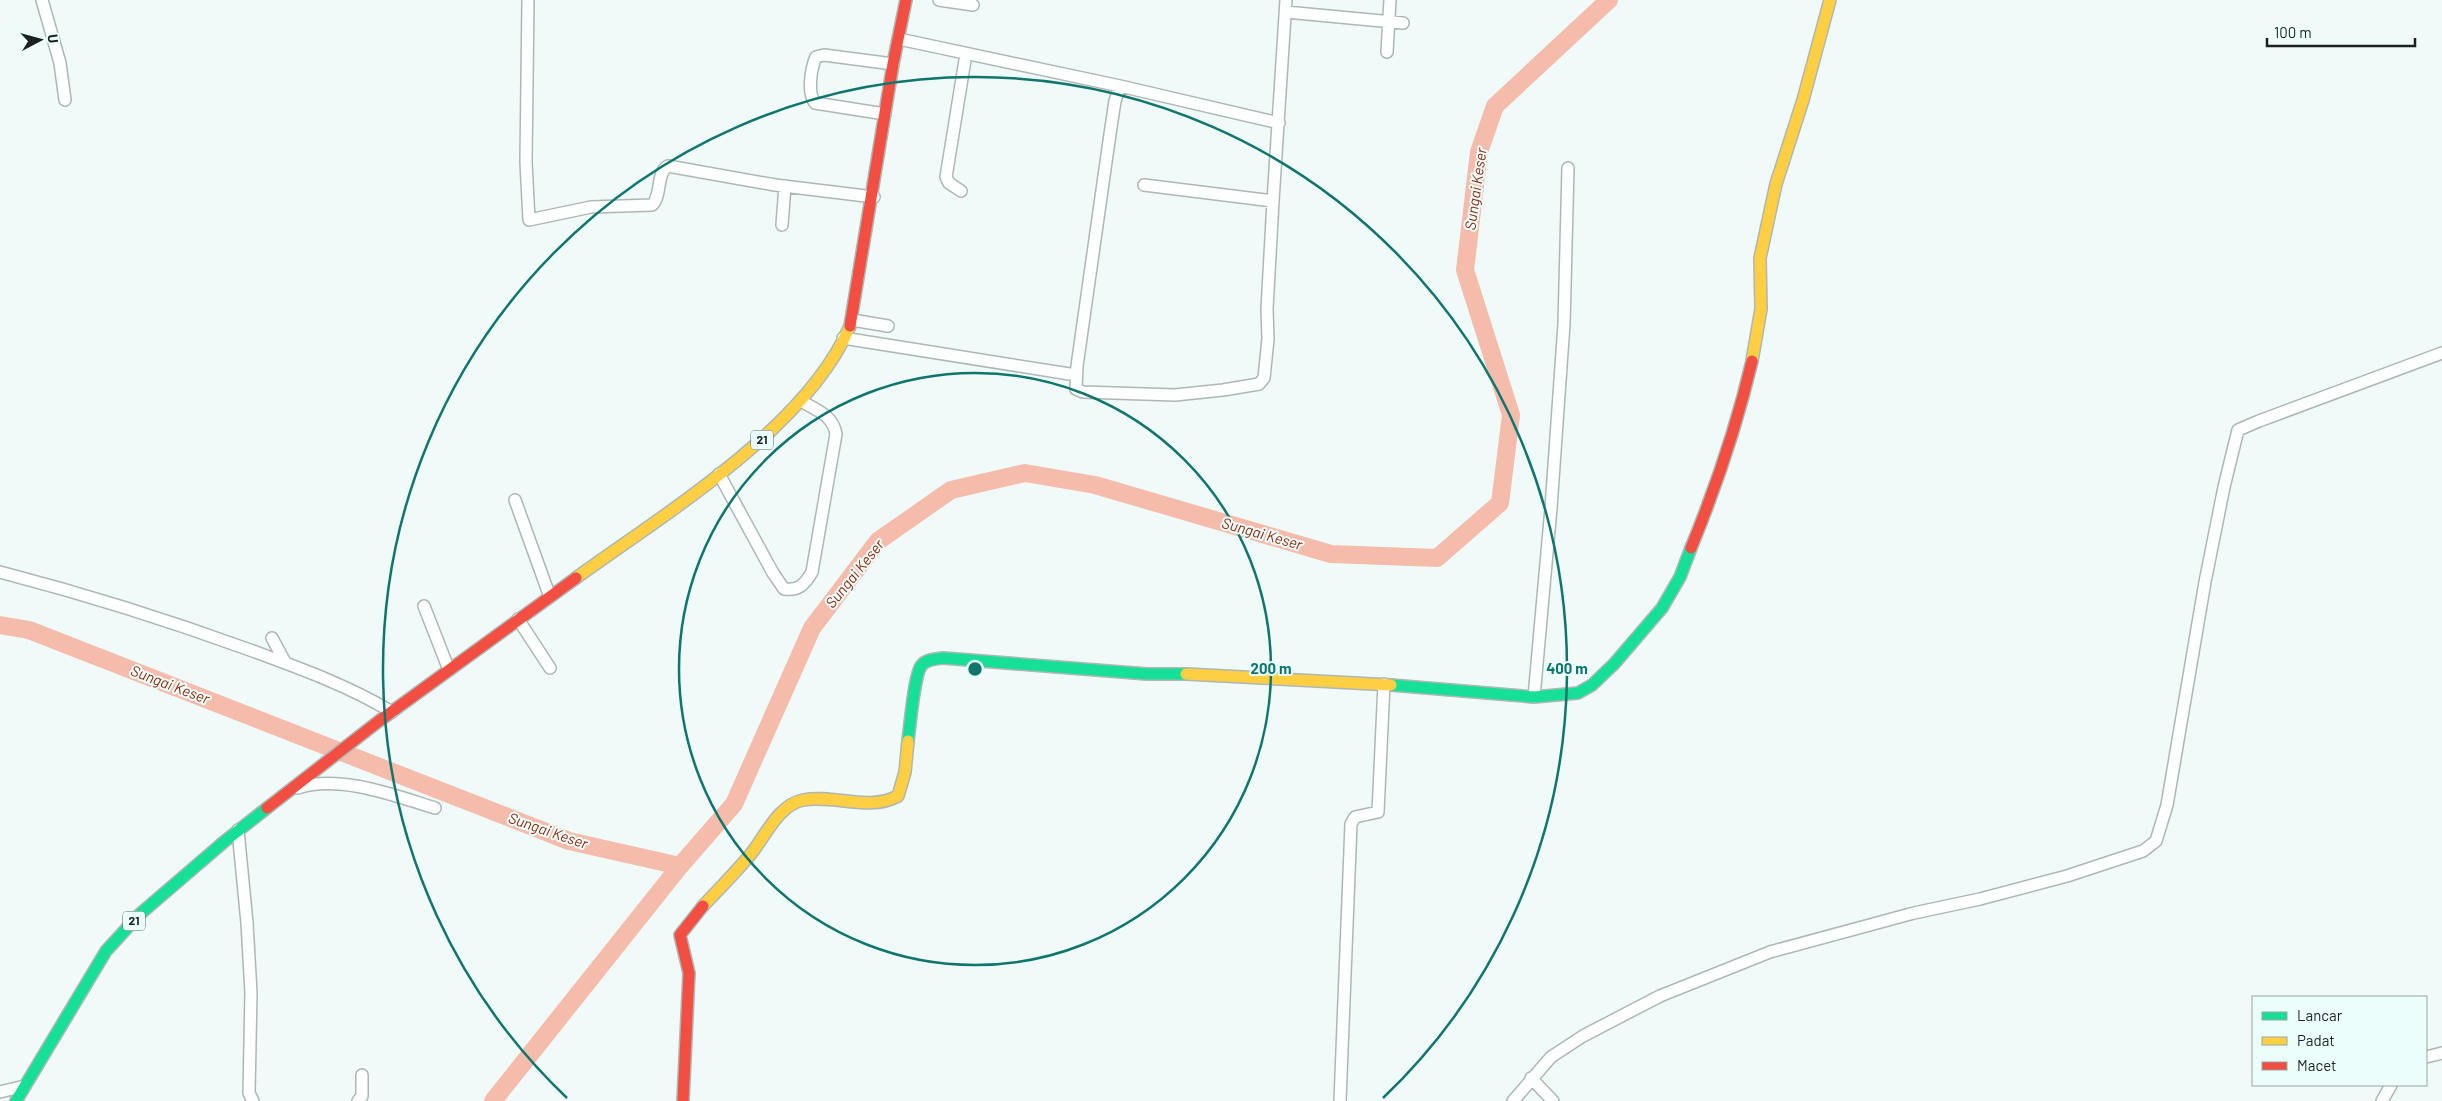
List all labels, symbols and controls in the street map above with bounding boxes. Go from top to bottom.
north arrow [15,15,65,65]
scale bar [2267,15,2414,47]
text: 100 m [2274,23,2312,41]
text: U [45,33,62,44]
water label: Sungai Keser [1460,146,1490,231]
road number: 21 [751,430,773,450]
water label: Sungai Keser [1220,513,1305,553]
water label: Sungai Keser [821,535,888,611]
text: 200 m [1250,659,1292,677]
text: 400 m [1546,659,1588,677]
centre of rings [966,660,984,678]
water label: Sungai Keser [128,661,213,708]
water label: Sungai Keser [506,808,591,852]
road number: 21 [123,911,145,930]
legend [2252,996,2427,1086]
text: Lancar [2297,1006,2343,1024]
text: Padat [2297,1031,2335,1049]
text: Macet [2297,1056,2337,1074]

